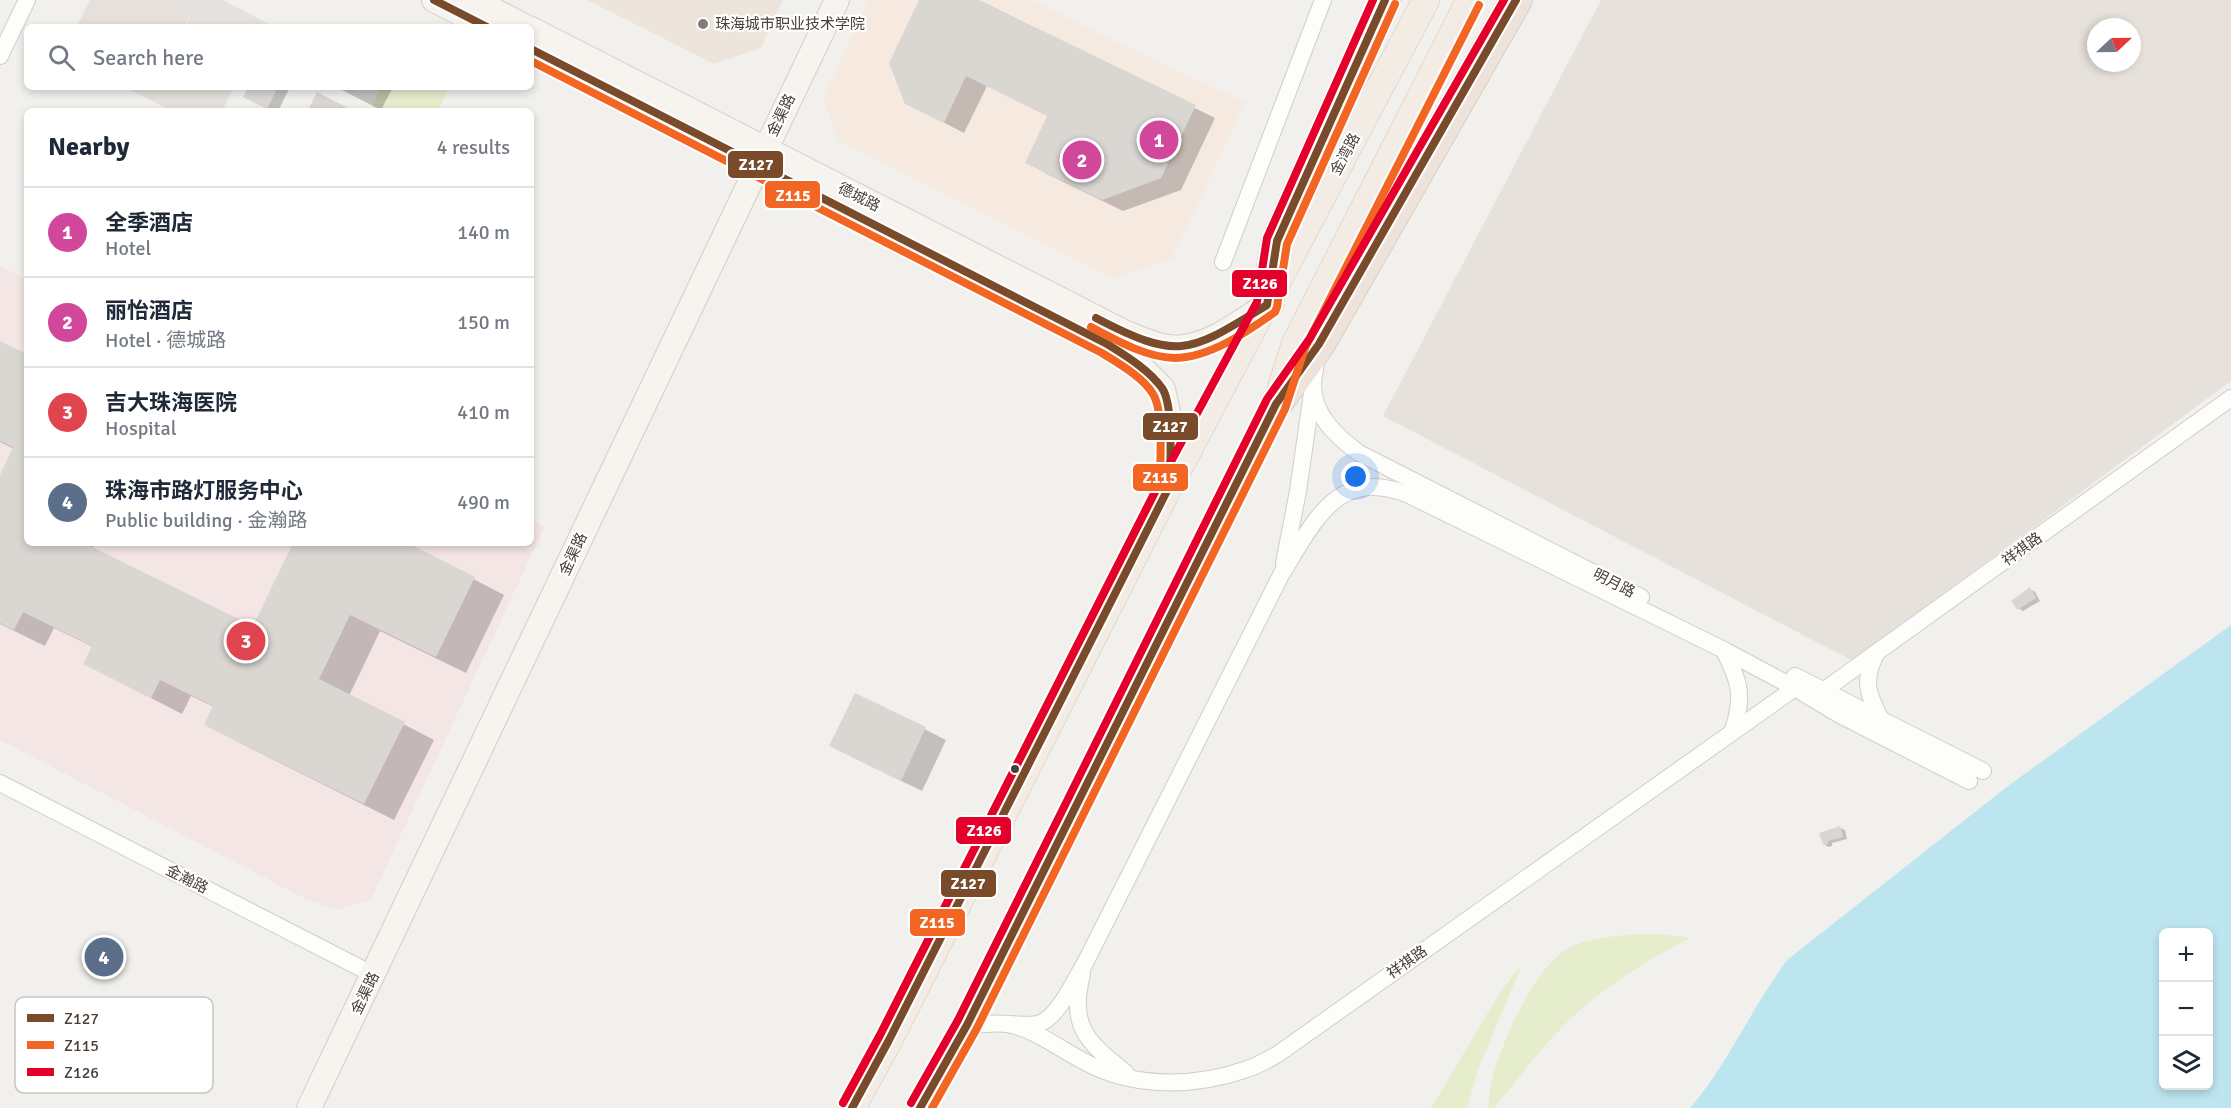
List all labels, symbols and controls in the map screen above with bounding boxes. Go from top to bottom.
place label: 珠海城市职业技术学院 [715,15,865,33]
marker: 珠海城市职业技术学院 [696,17,710,31]
north arrow [2087,18,2141,72]
search box [24,24,534,90]
icon: search [45,41,78,74]
text: Search here [93,44,204,71]
street label: 金渠路 [763,91,799,139]
pin: 1 [1140,118,1178,162]
street label: 金湾路 [1326,130,1364,178]
text: Nearby [48,131,129,163]
text: 4 results [437,135,510,160]
pin: 2 [1062,138,1102,182]
line badge: Z127 [727,150,784,179]
text: Z127 [738,155,774,175]
street label: 德城路 [835,179,883,215]
line badge: Z115 [764,180,821,209]
text: Z115 [775,186,811,206]
text: 全季酒店 [105,209,193,236]
text: 1 [62,220,73,245]
text: 140 m [457,220,510,245]
text: Hotel [105,236,151,261]
line badge: Z126 [1231,269,1288,298]
text: Z126 [1242,274,1278,294]
text: 丽怡酒店 [105,297,193,324]
text: 2 [62,310,73,335]
text: 150 m [457,310,510,335]
text: Hotel · 德城路 [105,328,226,353]
text: 吉大珠海医院 [105,389,237,416]
text: 3 [62,400,73,425]
text: 410 m [457,400,510,425]
line badge: Z127 [1142,412,1199,441]
text: Hospital [105,416,177,441]
text: Z127 [1152,417,1188,437]
your location [1341,462,1370,491]
line badge: Z115 [1132,463,1189,492]
text: Z115 [1142,468,1178,488]
text: 珠海市路灯服务中心 [105,477,303,504]
text: 4 [62,490,73,515]
text: 490 m [457,490,510,515]
text: Public building · 金瀚路 [105,508,308,533]
street label: 祥祺路 [1999,528,2045,570]
street label: 金渠路 [555,530,591,578]
street label: 明月路 [1590,565,1638,601]
pin: 3 [226,618,266,664]
unlabelled marker [1009,763,1021,775]
line badge: Z126 [955,816,1012,845]
text: Z126 [966,821,1002,841]
street label: 金瀚路 [163,861,211,897]
line badge: Z127 [940,869,997,898]
text: Z127 [950,874,986,894]
line badge: Z115 [909,908,966,937]
text: Z115 [919,913,955,933]
map controls [2159,928,2213,1090]
button: + [2159,928,2213,982]
pin: 4 [84,934,124,980]
street label: 祥祺路 [1383,942,1431,982]
street label: 金渠路 [347,969,383,1017]
button: − [2159,982,2213,1036]
legend [15,997,213,1093]
text: Z127 [64,1009,99,1029]
text: Z115 [64,1036,99,1056]
button: layers [2159,1036,2213,1090]
text: Z126 [64,1063,99,1083]

